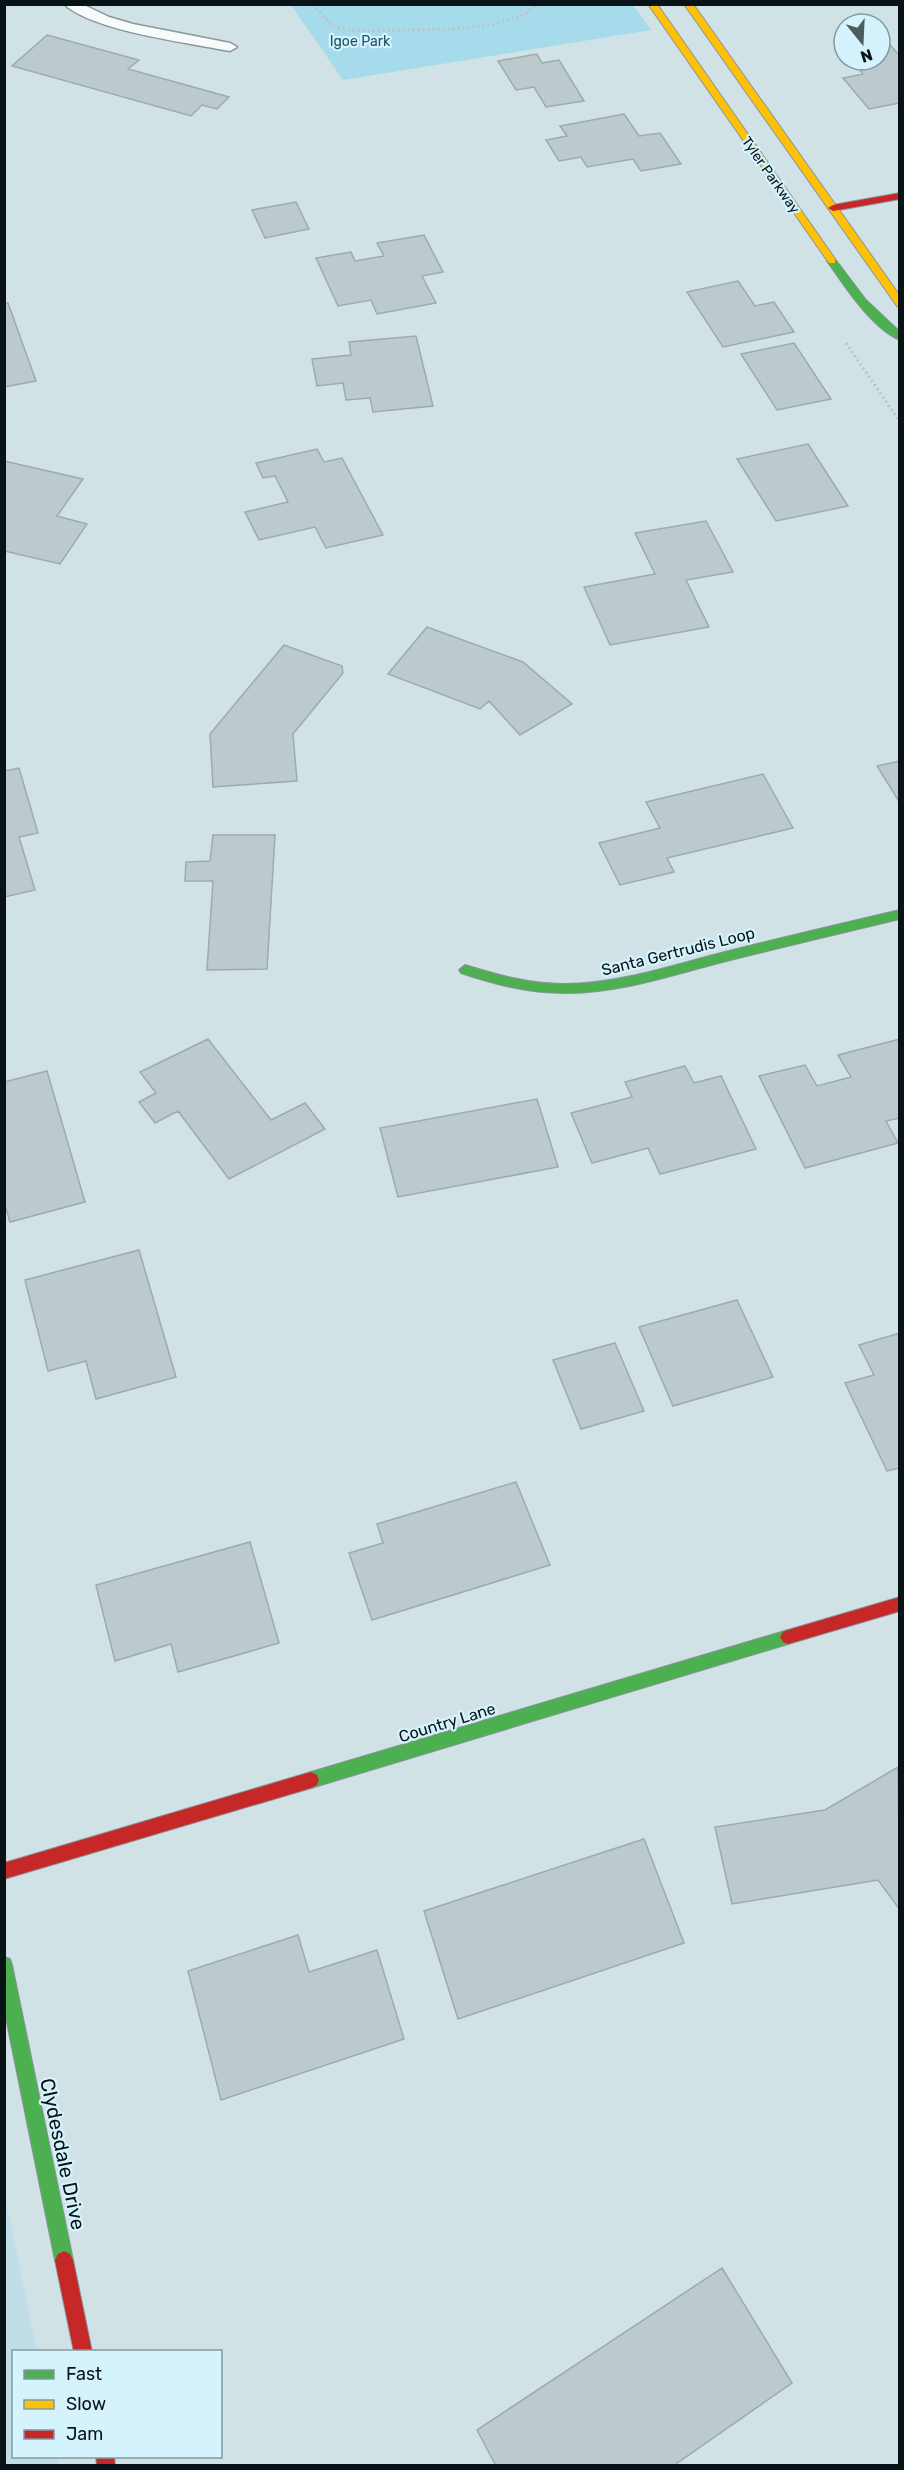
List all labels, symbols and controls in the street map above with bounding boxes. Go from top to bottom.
north arrow [832,12,892,72]
park label: Igoe Park [330,33,391,50]
text: N [858,45,875,67]
street label: Tyler Parkway [738,134,803,217]
street label: Santa Gertrudis Loop [599,923,757,980]
street label: Country Lane [396,1699,498,1746]
street label: Clydesdale Drive [35,2076,91,2232]
legend [12,2350,222,2458]
text: Fast [66,2363,102,2385]
text: Slow [66,2393,106,2415]
text: Jam [66,2423,103,2445]

